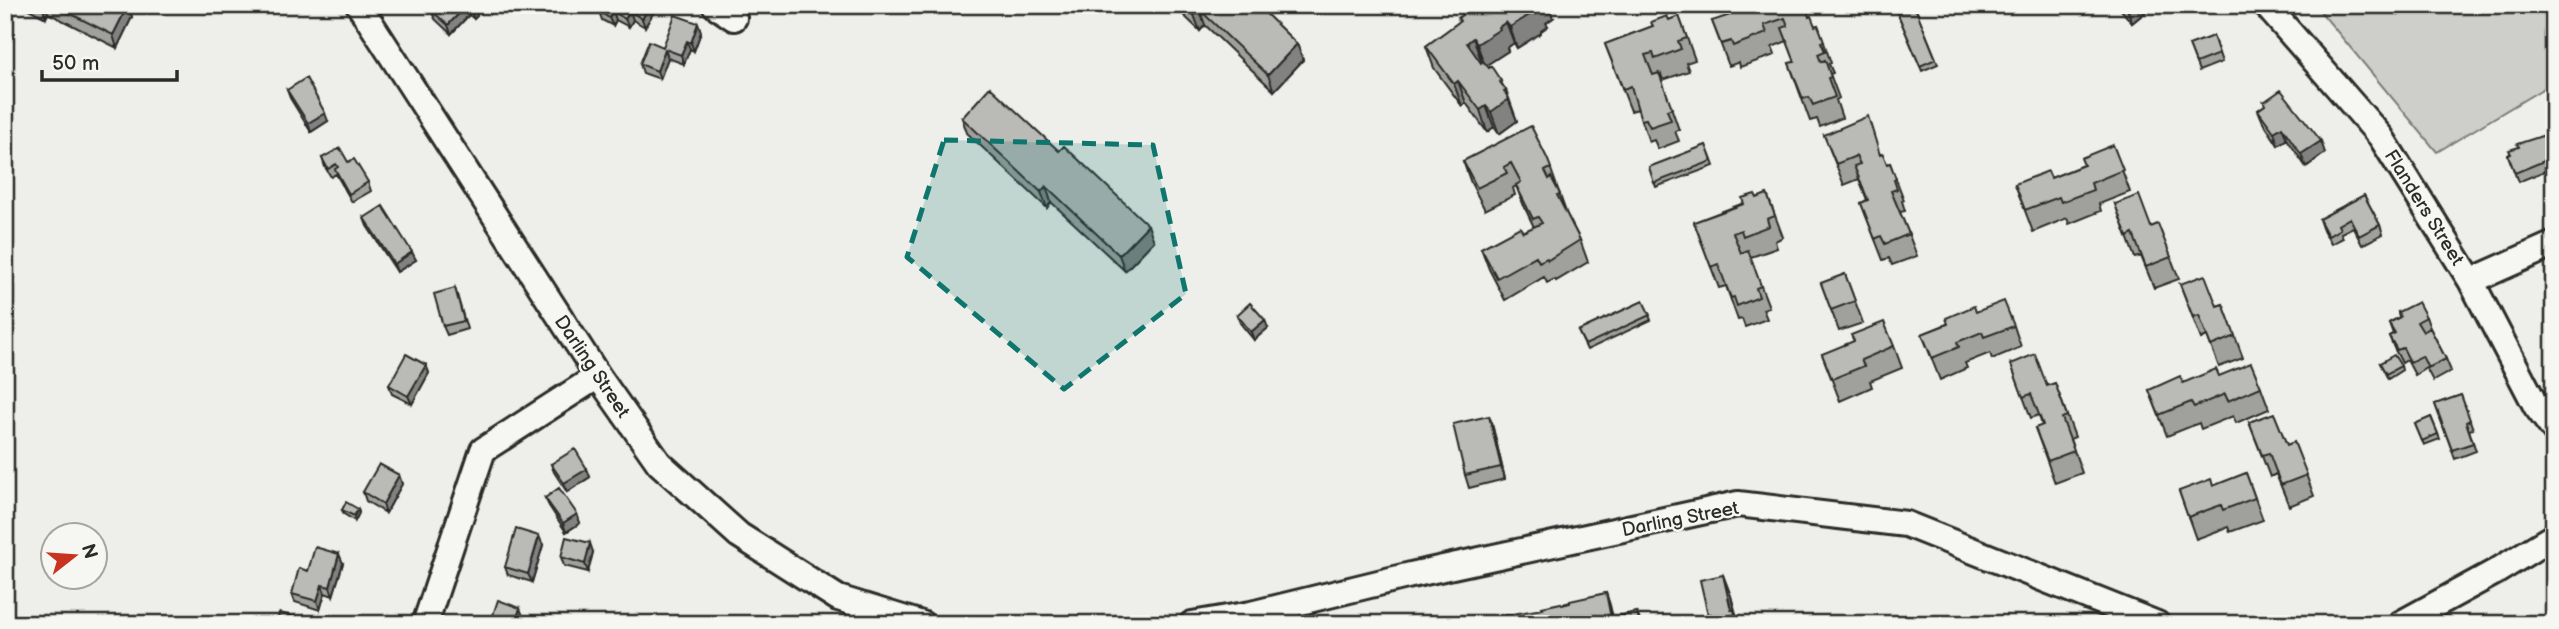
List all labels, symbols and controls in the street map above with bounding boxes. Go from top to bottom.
scale bar [42,38,177,82]
text: 50 m [52,51,99,76]
street label: Flanders Street [2379,146,2469,270]
street label: Darling Street [549,311,635,423]
street label: Darling Street [1620,497,1741,542]
north arrow [38,520,108,590]
text: N [76,541,102,562]

